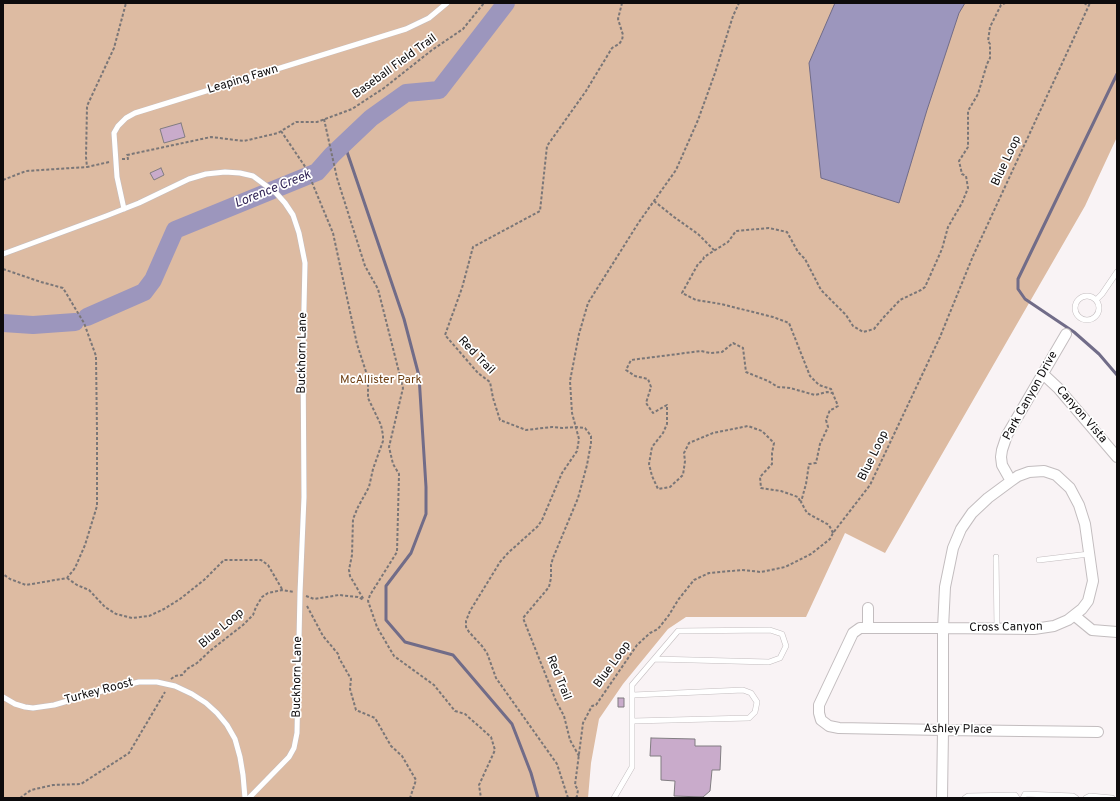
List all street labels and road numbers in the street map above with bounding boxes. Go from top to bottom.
street label: Baseball Field Trail [350,32,440,102]
street label: Leaping Fawn [206,62,280,98]
street label: Blue Loop [989,133,1025,189]
street label: Buckhorn Lane [295,312,311,394]
street label: Red Trail [455,334,497,378]
street label: Park Canyon Drive [1001,349,1061,443]
street label: Canyon Vista [1052,384,1110,446]
street label: Blue Loop [856,429,892,483]
street label: Blue Loop [197,606,247,652]
street label: Cross Canyon [969,620,1043,636]
street label: Buckhorn Lane [290,636,306,718]
street label: Blue Loop [591,639,635,691]
street label: Red Trail [543,654,573,702]
street label: Turkey Roost [63,676,135,708]
street label: Ashley Place [924,722,992,738]

